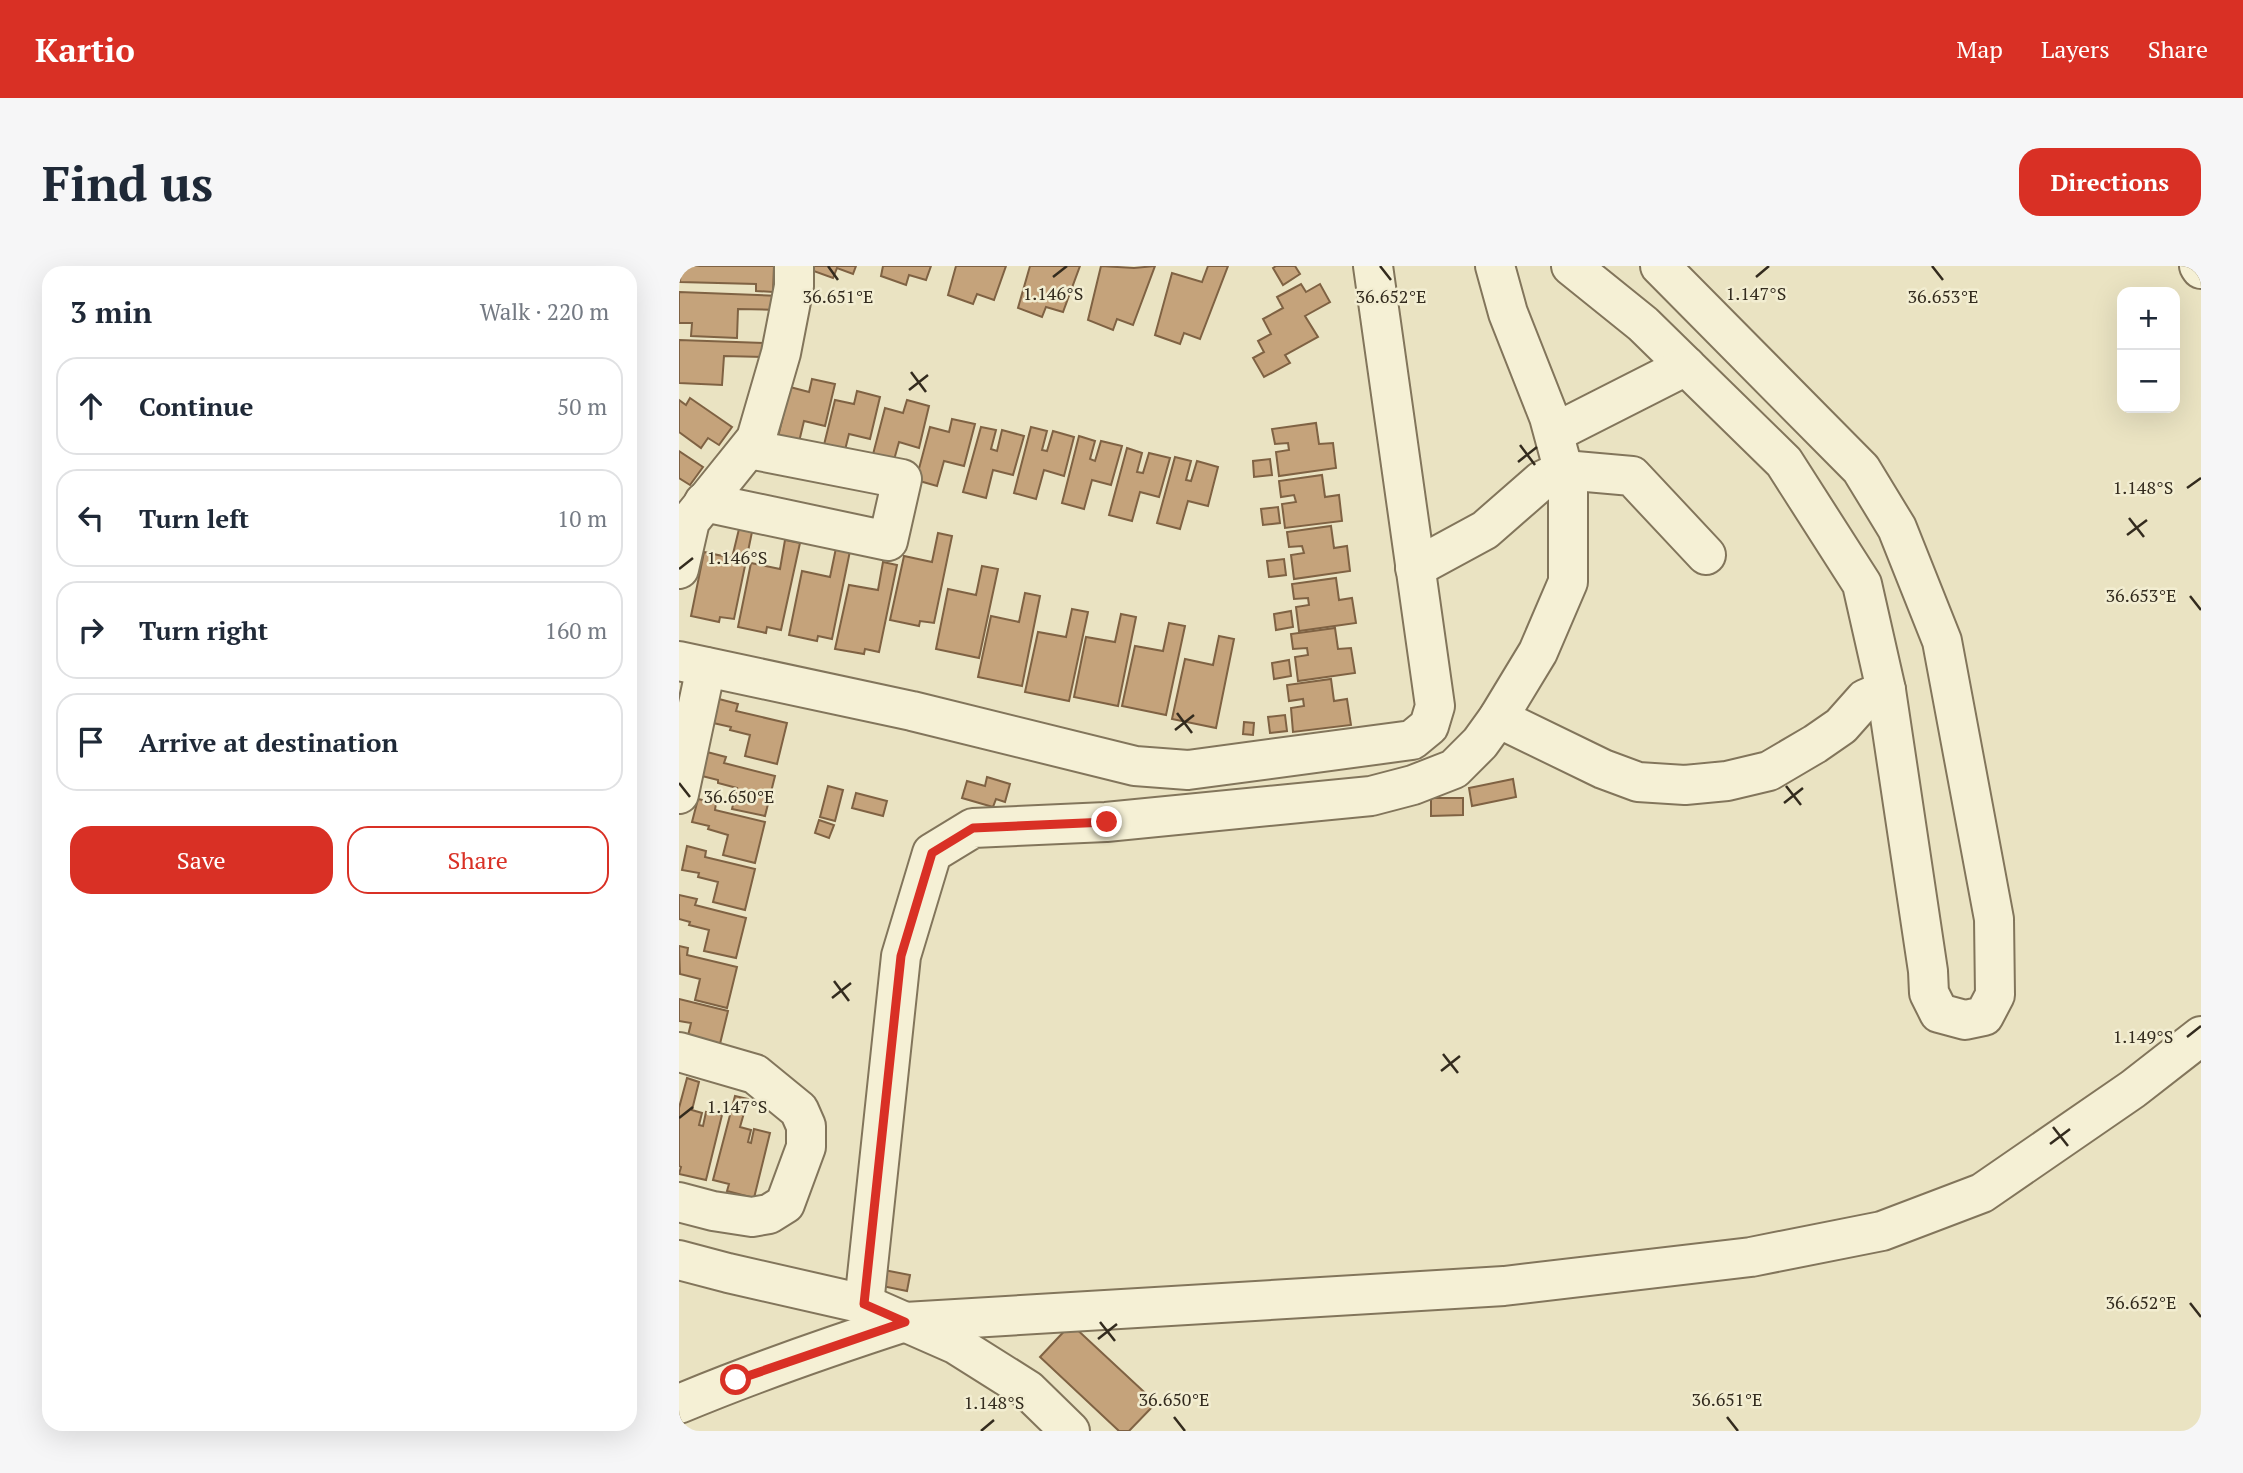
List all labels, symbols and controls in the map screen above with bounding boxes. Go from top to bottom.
text: Kartio [35,28,135,71]
text: Map [1956,33,2003,65]
text: Layers [2041,33,2110,65]
text: Share [2148,33,2208,65]
button: Directions [2019,148,2201,216]
text: Find us [42,150,213,215]
text: 1.146°S [1023,281,1083,305]
text: 1.147°S [1726,281,1786,305]
text: 36.651°E [802,284,874,308]
text: 36.652°E [1355,284,1427,308]
text: 36.653°E [1907,284,1979,308]
map controls [2117,287,2180,413]
button: + [2117,287,2180,350]
text: 3 min [70,292,152,332]
text: Walk · 220 m [480,296,609,327]
button: − [2117,350,2180,413]
icon: ahead [72,387,110,425]
text: Continue [139,389,253,423]
text: 50 m [557,391,607,422]
text: 1.148°S [2113,475,2173,499]
icon: left [72,499,110,537]
text: Turn left [139,501,249,535]
text: 10 m [557,503,607,534]
text: 1.146°S [707,545,767,569]
text: 36.653°E [2105,583,2177,607]
icon: right [72,611,110,649]
text: Turn right [139,613,268,647]
text: 160 m [545,615,607,646]
icon: arrive [72,723,110,761]
text: Arrive at destination [139,725,398,759]
text: 36.650°E [703,784,775,808]
route end [1091,806,1122,837]
button: Save [70,826,333,894]
button: Share [347,826,609,894]
text: 1.149°S [2113,1024,2173,1048]
text: 1.147°S [707,1094,767,1118]
text: 36.652°E [2105,1290,2177,1314]
route start [720,1364,751,1395]
text: 36.650°E [1138,1387,1210,1411]
text: 36.651°E [1691,1387,1763,1411]
text: 1.148°S [964,1390,1024,1414]

